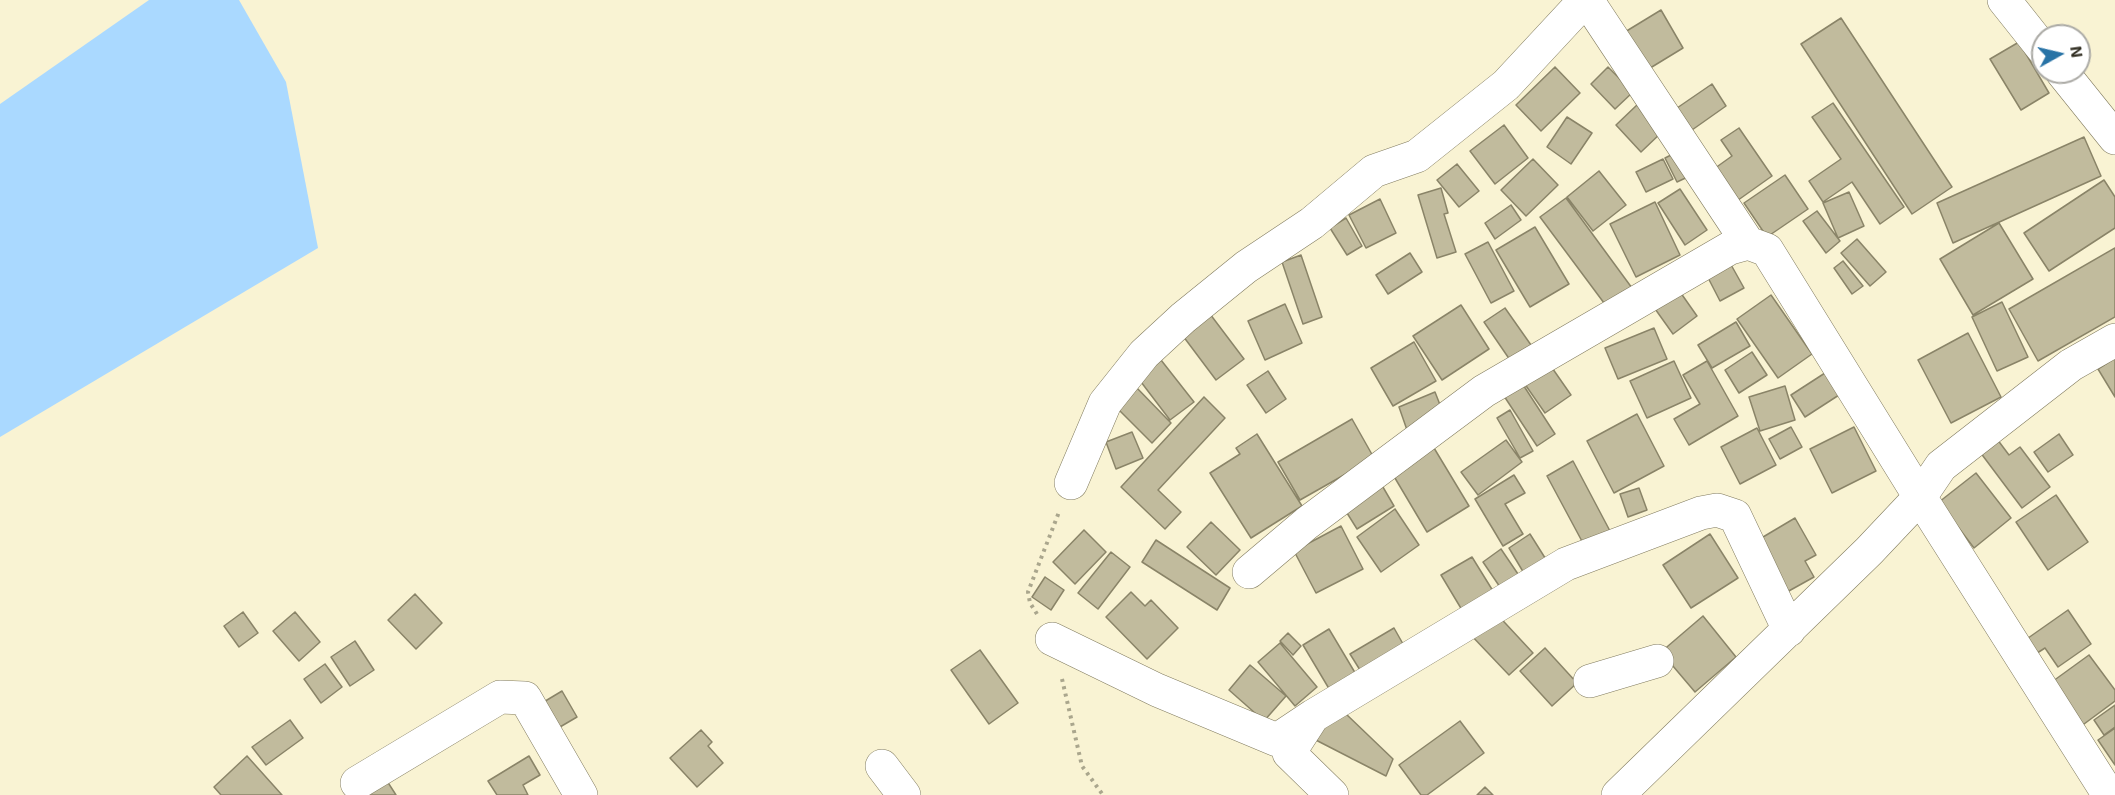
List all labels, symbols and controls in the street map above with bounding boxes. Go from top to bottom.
north arrow [2031,24,2091,84]
text: N [2067,45,2088,59]

